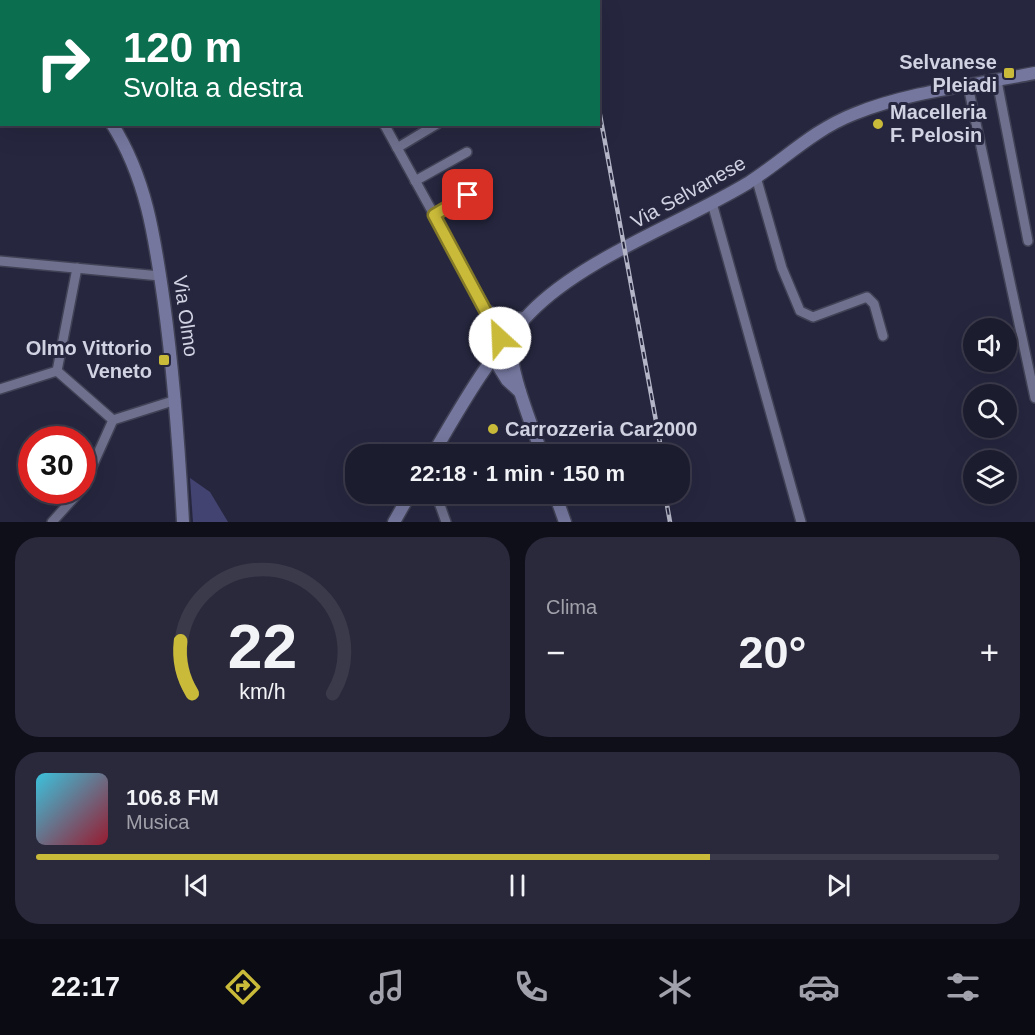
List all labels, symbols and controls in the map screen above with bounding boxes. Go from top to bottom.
icon: right [24,24,102,102]
text: 120 m [123,24,242,71]
place label: Selvanese Pleiadi [899,51,997,96]
marker: Selvanese Pleiadi [1002,66,1016,80]
text: Svolta a destra [123,73,303,103]
place label: Macelleria F. Pelosin [890,101,988,146]
marker: Macelleria F. Pelosin [871,117,885,131]
street label: Via Selvanese [627,151,749,233]
pin [442,169,493,220]
icon: arrive [451,178,484,211]
street label: Via Olmo [169,274,203,358]
position arrow [468,306,532,370]
map controls [963,318,1017,504]
button: sound [963,318,1017,372]
place label: Olmo Vittorio Veneto [26,337,152,382]
marker: Olmo Vittorio Veneto [157,353,171,367]
button: search [963,384,1017,438]
place label: Carrozzeria Car2000 [505,418,697,440]
marker: Carrozzeria Car2000 [486,422,500,436]
speed limit sign: 30 [18,426,96,504]
button: layers [963,450,1017,504]
text: 22:18 · 1 min · 150 m [410,461,625,486]
text: Clima [546,596,597,618]
text: 22 [228,612,297,681]
text: 20° [738,627,807,678]
text: − [546,634,565,671]
text: + [980,634,999,671]
text: km/h [239,680,286,704]
text: 106.8 FM [126,785,219,810]
text: Musica [126,811,189,833]
icon: previous [180,869,213,902]
icon: pause [501,869,534,902]
icon: next [822,869,855,902]
icon: directions [222,966,264,1008]
icon: music [366,966,408,1008]
icon: phone [510,966,552,1008]
icon: climate [654,966,696,1008]
icon: car [798,966,840,1008]
icon: filters [942,966,984,1008]
text: 22:17 [51,972,120,1002]

